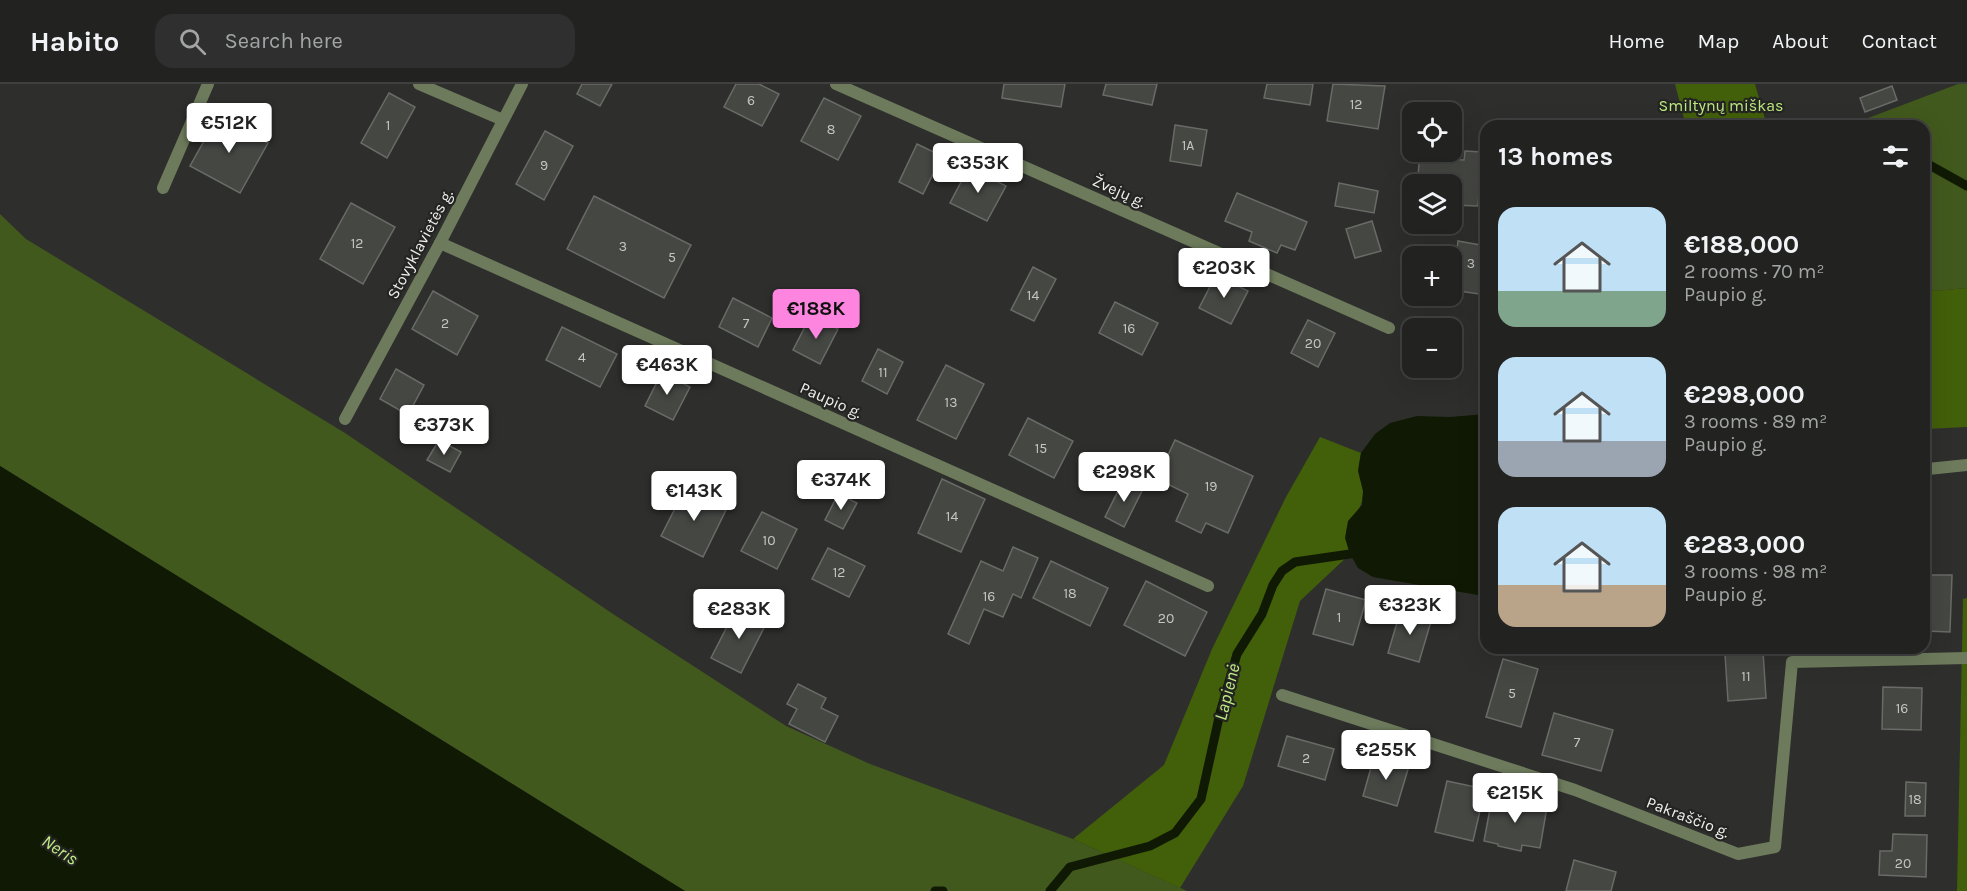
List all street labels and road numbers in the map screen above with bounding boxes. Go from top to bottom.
street label: Žvejų g. [1089,171,1149,211]
street label: Stovyklavietės g. [383,186,457,302]
street label: Paupio g. [797,378,865,422]
street label: Pakraščio g. [1644,793,1732,842]

